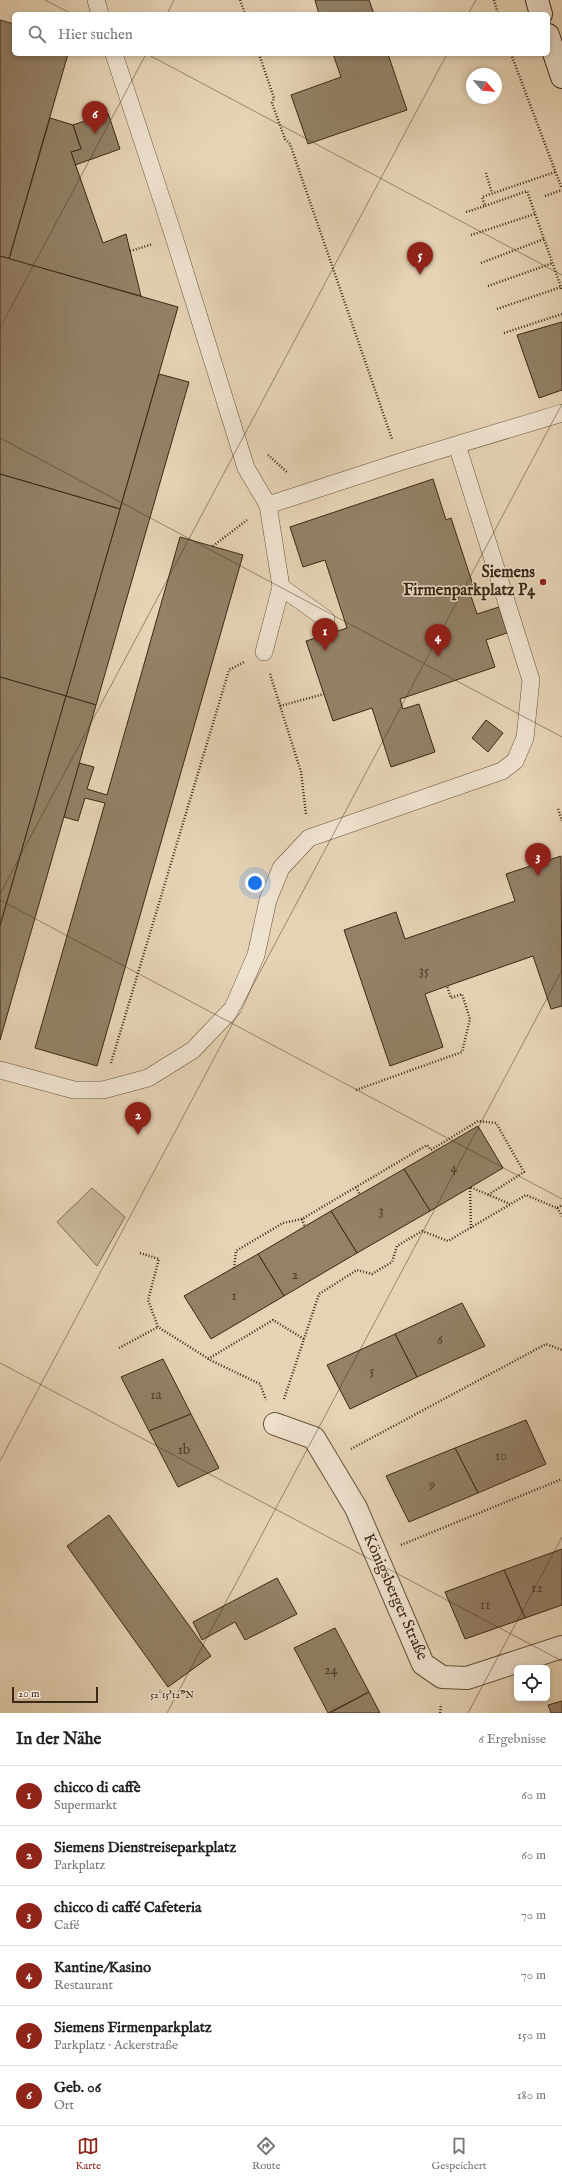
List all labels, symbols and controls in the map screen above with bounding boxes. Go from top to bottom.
search box [12,12,550,56]
icon: search [26,23,48,45]
text: Hier suchen [58,25,133,44]
north arrow [466,68,502,104]
pin: 6 [82,101,108,134]
pin: 5 [407,242,433,275]
place label: Siemens Firmenparkplatz P4 [403,563,536,601]
marker: Siemens Firmenparkplatz P4 [538,577,548,587]
pin: 1 [312,618,338,651]
pin: 4 [425,624,451,657]
pin: 3 [525,843,551,876]
your location [245,873,265,893]
house number: 35 [419,962,429,980]
pin: 2 [125,1102,151,1135]
house number: 4 [451,1159,458,1177]
house number: 3 [378,1202,384,1220]
house number: 2 [292,1266,299,1284]
house number: 1 [231,1287,237,1305]
house number: 6 [437,1331,444,1349]
house number: 5 [369,1362,375,1380]
house number: 1a [150,1386,163,1404]
house number: 1b [178,1441,190,1459]
house number: 10 [495,1447,507,1465]
house number: 9 [428,1476,435,1494]
street label: Königsberger Straße [358,1531,432,1663]
house number: 12 [531,1579,543,1597]
house number: 11 [480,1596,490,1614]
house number: 24 [324,1661,338,1679]
map controls [514,1665,550,1701]
button: locate [514,1665,550,1701]
scale bar [12,1685,98,1704]
text: 20 m [18,1687,39,1701]
text: 52°15'12"N [150,1689,194,1702]
text: In der Nähe [16,1729,101,1750]
text: 6 Ergebnisse [478,1731,546,1748]
text: chicco di caffè [54,1778,141,1797]
text: 1 [27,1787,31,1804]
text: 60 m [521,1787,546,1804]
text: Supermarkt [54,1797,117,1814]
text: Siemens Dienstreiseparkplatz [54,1838,236,1857]
text: 2 [26,1847,32,1864]
text: 60 m [521,1847,546,1864]
text: Parkplatz [54,1857,105,1874]
text: chicco di caffé Cafeteria [54,1898,201,1917]
text: 3 [27,1907,31,1924]
text: 70 m [521,1907,546,1924]
text: Café [54,1917,80,1934]
text: Kantine/Kasino [54,1958,151,1977]
text: 4 [26,1967,32,1984]
text: 70 m [521,1967,546,1984]
text: Restaurant [54,1977,113,1994]
text: Siemens Firmenparkplatz [54,2018,212,2037]
text: 5 [27,2027,31,2044]
text: 150 m [517,2027,546,2044]
text: Parkplatz · Ackerstraße [54,2037,178,2054]
text: Geb. 06 [54,2078,101,2097]
text: 6 [26,2087,32,2104]
text: 180 m [517,2087,546,2104]
text: Ort [54,2097,74,2114]
tab: Karte [75,2135,101,2173]
tab: Route [252,2135,281,2173]
tab: Gespeichert [432,2135,487,2173]

